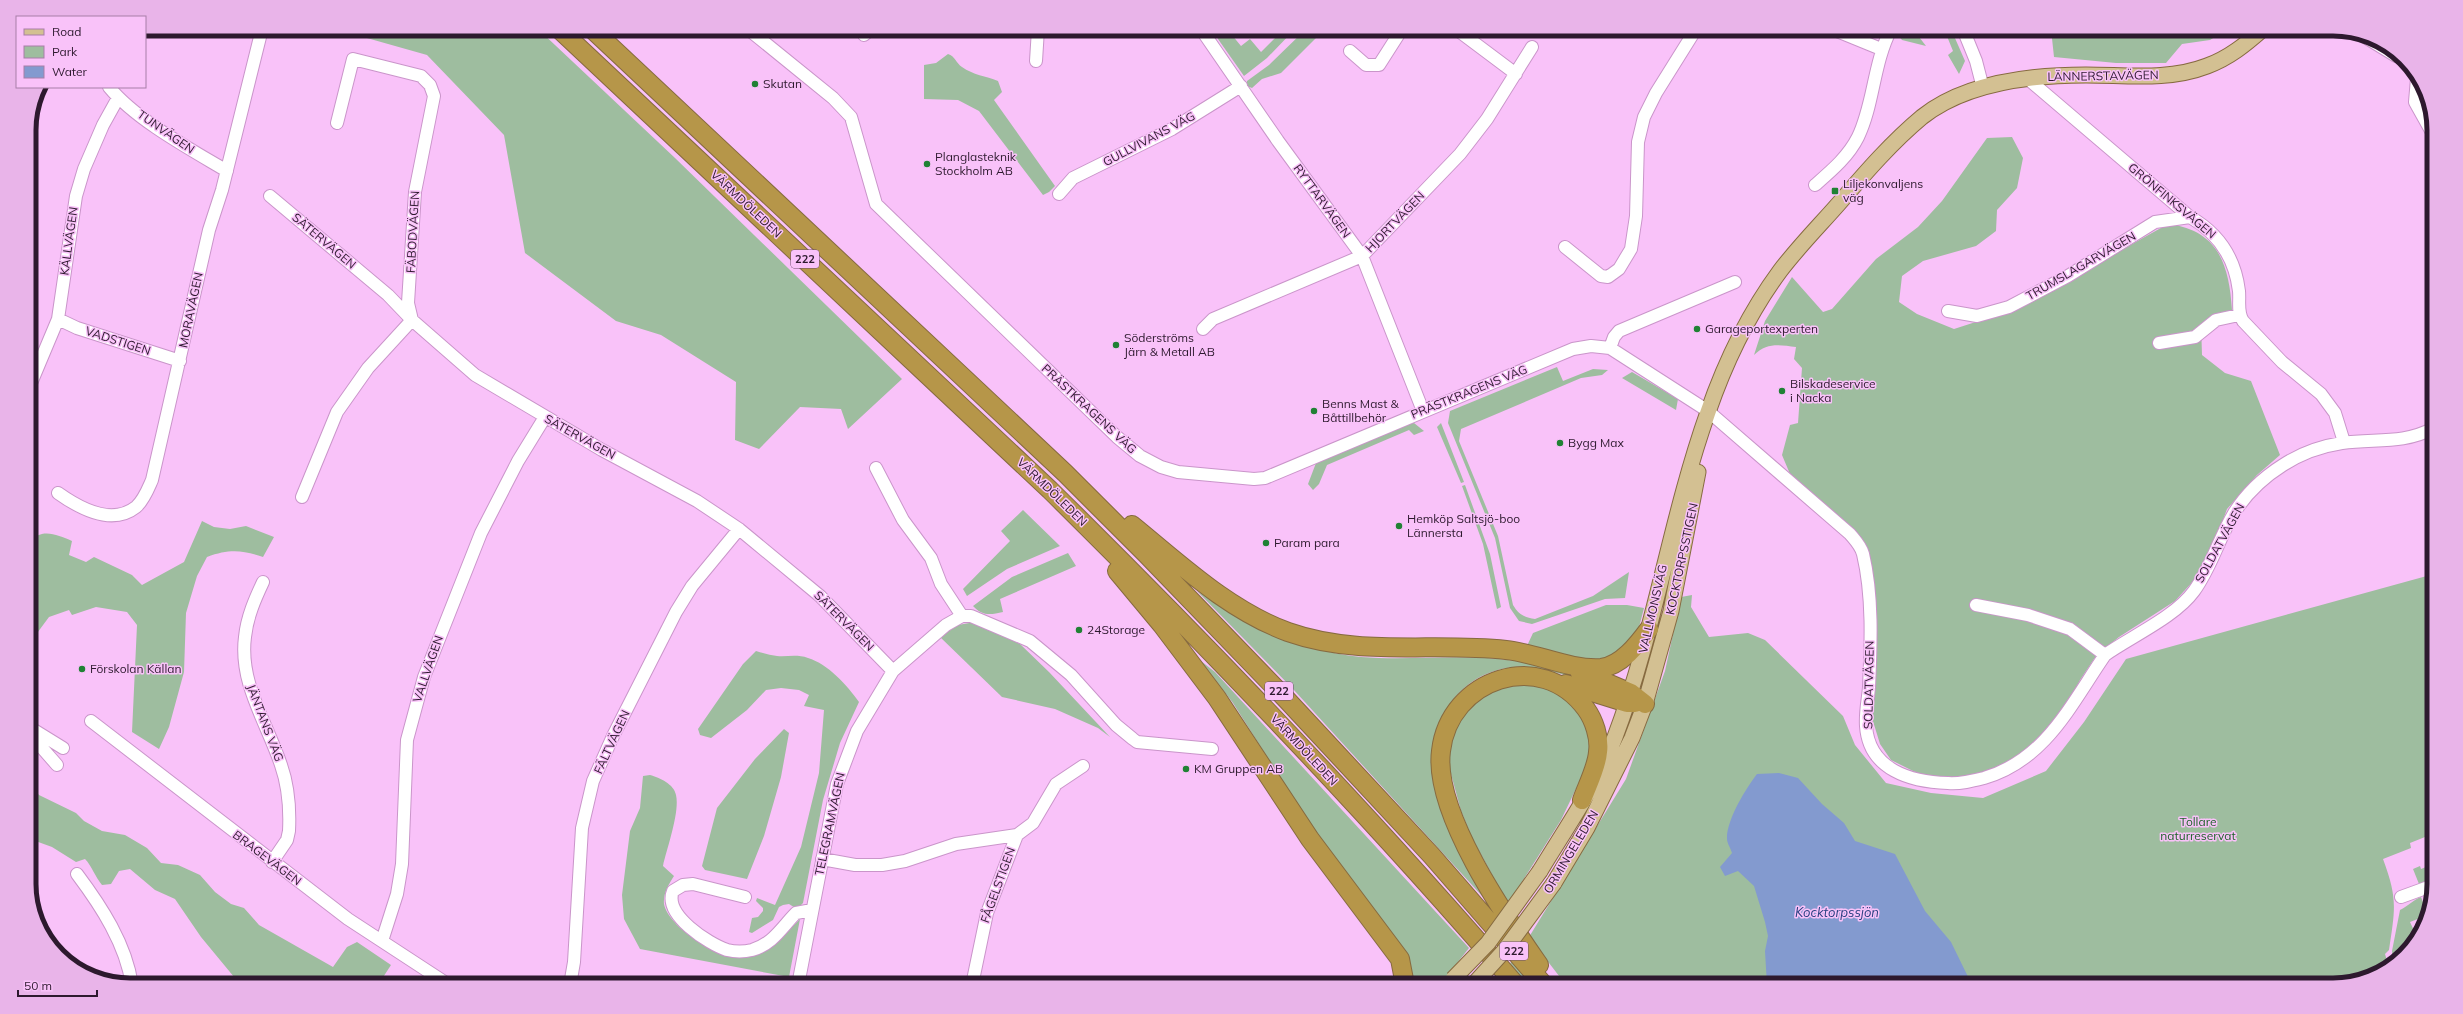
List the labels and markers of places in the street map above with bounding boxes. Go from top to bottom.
place label: Skutan [763,76,802,91]
marker: Skutan [750,79,760,89]
place label: Planglasteknik Stockholm AB [935,149,1017,178]
marker: Planglasteknik Stockholm AB [922,159,932,169]
place label: Liljekonvaljens väg [1843,176,1923,205]
marker: Liljekonvaljens väg [1830,186,1840,196]
place label: Garageportexperten [1705,321,1818,336]
marker: Garageportexperten [1692,324,1702,334]
place label: Söderströms Järn & Metall AB [1124,330,1215,359]
marker: Söderströms Järn & Metall AB [1111,340,1121,350]
place label: Bilskadeservice i Nacka [1790,376,1876,405]
marker: Bilskadeservice i Nacka [1777,386,1787,396]
place label: Benns Mast & Båttillbehör [1322,396,1400,425]
marker: Benns Mast & Båttillbehör [1309,406,1319,416]
place label: Bygg Max [1568,435,1625,450]
marker: Bygg Max [1555,438,1565,448]
place label: Hemköp Saltsjö-boo Lännersta [1407,511,1520,540]
marker: Hemköp Saltsjö-boo Lännersta [1394,521,1404,531]
place label: Param para [1274,535,1340,550]
marker: Param para [1261,538,1271,548]
place label: 24Storage [1087,622,1145,637]
marker: 24Storage [1074,625,1084,635]
place label: Förskolan Källan [90,661,181,676]
marker: Förskolan Källan [77,664,87,674]
place label: KM Gruppen AB [1194,761,1283,776]
marker: KM Gruppen AB [1181,764,1191,774]

